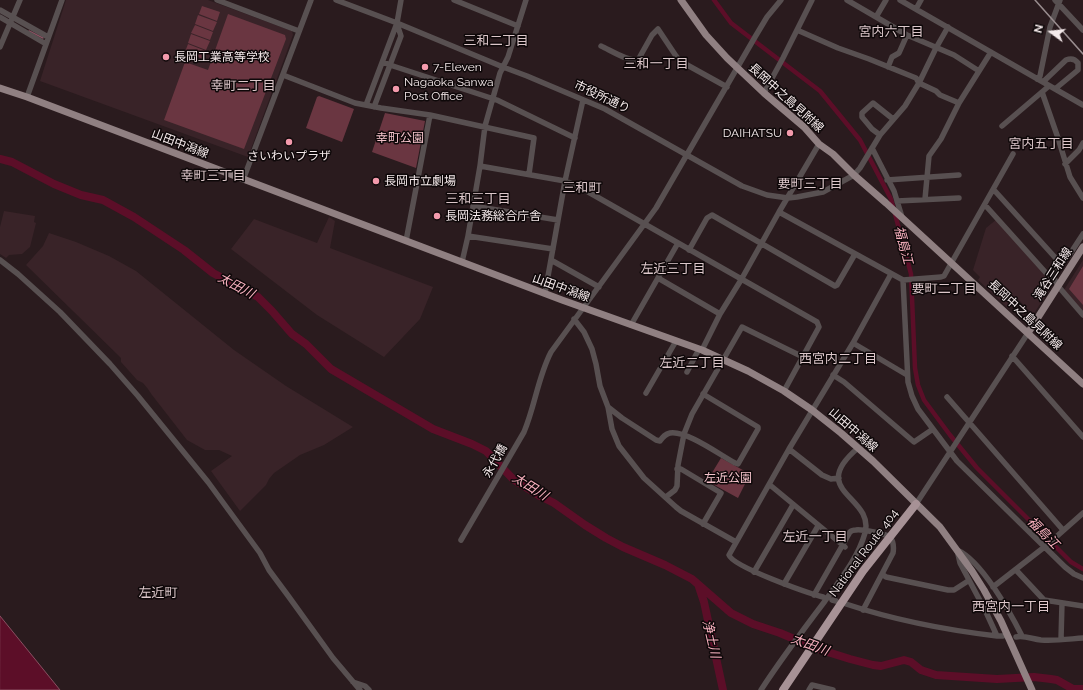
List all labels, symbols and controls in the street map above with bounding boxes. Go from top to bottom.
north arrow [1031,12,1071,52]
text: N [1032,23,1046,35]
district label: 宮内六丁目 [859,24,923,40]
district label: 三和二丁目 [464,33,528,49]
place label: 長岡工業高等学校 [174,50,270,64]
marker: 長岡工業高等学校 [161,52,171,62]
district label: 三和一丁目 [624,56,688,72]
place label: 7-Eleven [433,60,482,74]
street label: 長岡中之島見附線 [746,61,826,135]
marker: 7-Eleven [420,62,430,72]
place label: Nagaoka Sanwa Post Office [404,75,494,103]
district label: 幸町二丁目 [211,78,275,94]
street label: 市役所通り [572,78,632,116]
marker: Nagaoka Sanwa Post Office [391,84,401,94]
place label: DAIHATSU [723,126,782,140]
street label: 山田中潟線 [149,127,211,161]
marker: DAIHATSU [785,128,795,138]
park label: 幸町公園 [376,131,424,145]
district label: 宮内五丁目 [1009,136,1073,152]
marker: さいわいプラザ [284,137,294,147]
place label: さいわいプラザ [247,149,331,163]
district label: 幸町三丁目 [181,168,245,184]
place label: 長岡市立劇場 [384,174,456,188]
marker: 長岡市立劇場 [371,176,381,186]
district label: 要町三丁目 [778,176,842,192]
district label: 三和町 [563,180,601,196]
district label: 三和三丁目 [446,191,510,207]
place label: 長岡法務総合庁舎 [445,209,541,223]
marker: 長岡法務総合庁舎 [432,211,442,221]
water label: 福島江 [890,224,916,266]
street label: 滝谷三和線 [1031,245,1075,303]
district label: 左近三丁目 [641,261,705,277]
water label: 太田川 [215,270,257,302]
street label: 山田中潟線 [530,271,592,305]
street label: 長岡中之島見附線 [985,277,1065,353]
district label: 要町二丁目 [912,281,976,297]
district label: 西宮内二丁目 [799,351,877,367]
district label: 左近二丁目 [660,355,724,371]
street label: 山田中潟線 [826,405,880,455]
street label: 永代橋 [480,442,510,480]
water label: 太田川 [509,470,551,504]
park label: 左近公園 [704,471,752,485]
street label: National Route 404 [826,506,902,600]
water label: 福島江 [1024,514,1062,552]
district label: 左近一丁目 [783,529,847,545]
district label: 左近町 [139,585,177,601]
district label: 西宮内一丁目 [972,599,1050,615]
water label: 浄土川 [699,618,723,660]
water label: 太田川 [789,631,831,659]

